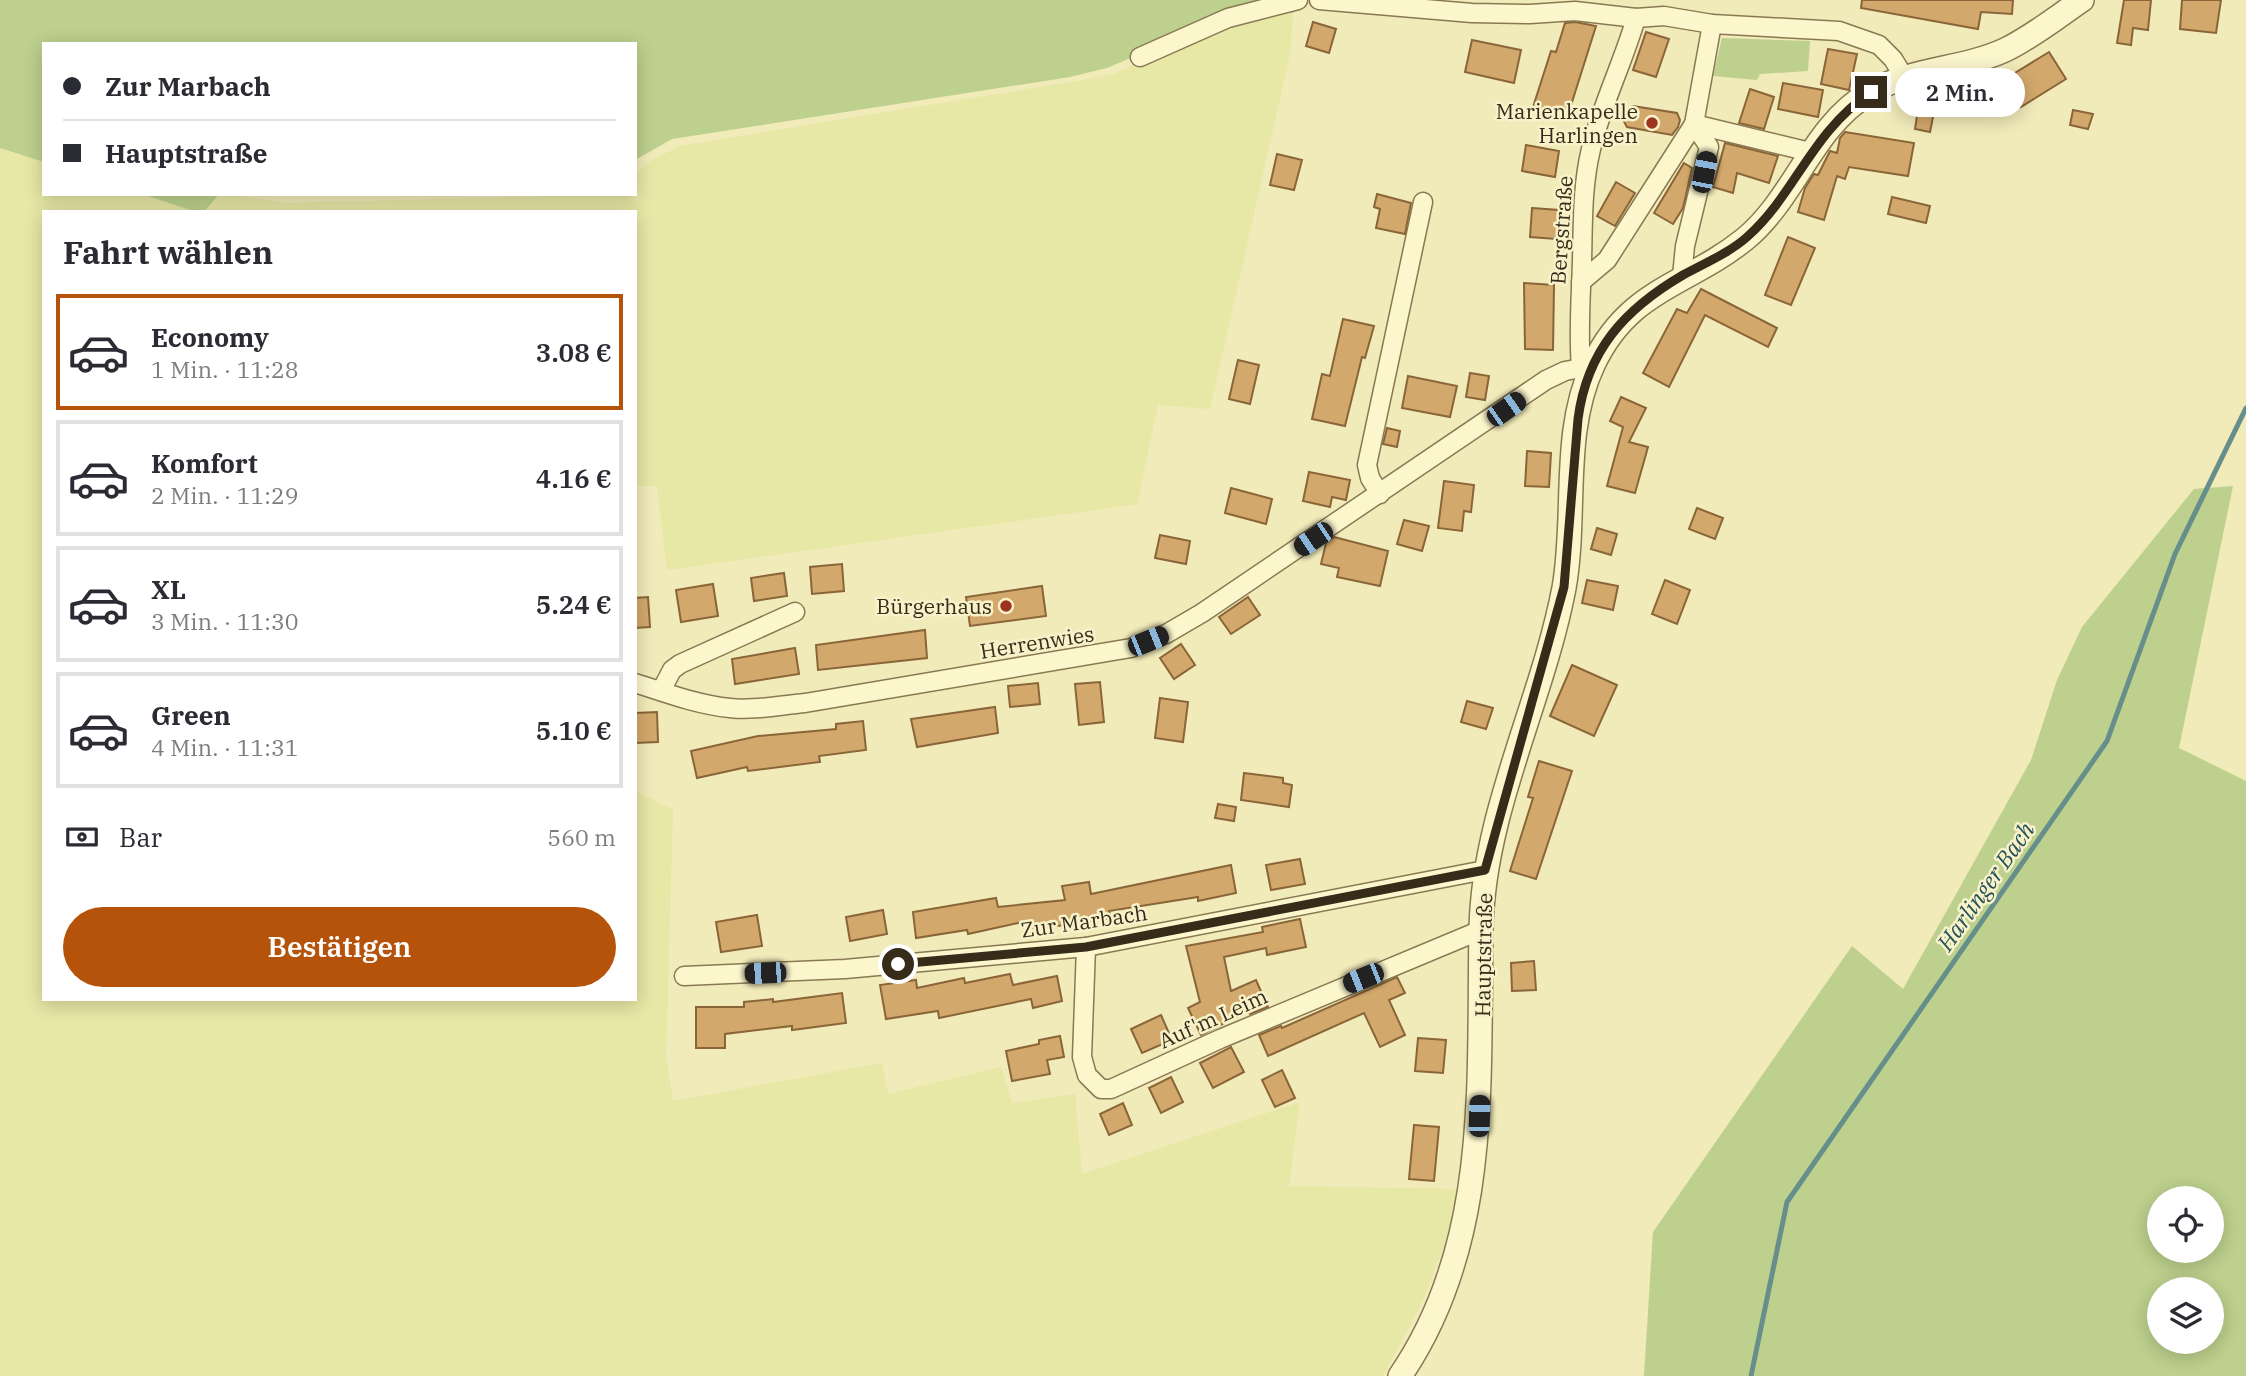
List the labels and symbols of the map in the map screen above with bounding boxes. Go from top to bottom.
callout: 2 Min. [1896,68,2025,116]
route end [1855,76,1887,108]
place label: Marienkapelle Harlingen [1496,97,1638,149]
marker: Marienkapelle Harlingen [1644,115,1660,131]
car [1690,149,1719,195]
street label: Bergstraße [1543,175,1579,285]
car [1483,388,1530,430]
car [1290,519,1337,559]
place label: Bürgerhaus [876,592,992,620]
marker: Bürgerhaus [998,598,1014,614]
street label: Herrenwies [978,619,1096,665]
car [1125,623,1172,659]
water label: Harlinger Bach [1929,815,2041,957]
street label: Hauptstraße [1468,893,1498,1017]
street label: Zur Marbach [1019,898,1149,944]
route start [882,948,914,980]
car [1340,960,1387,996]
car [744,962,787,984]
street label: Auf'm Leim [1154,982,1272,1054]
car [1468,1095,1491,1137]

